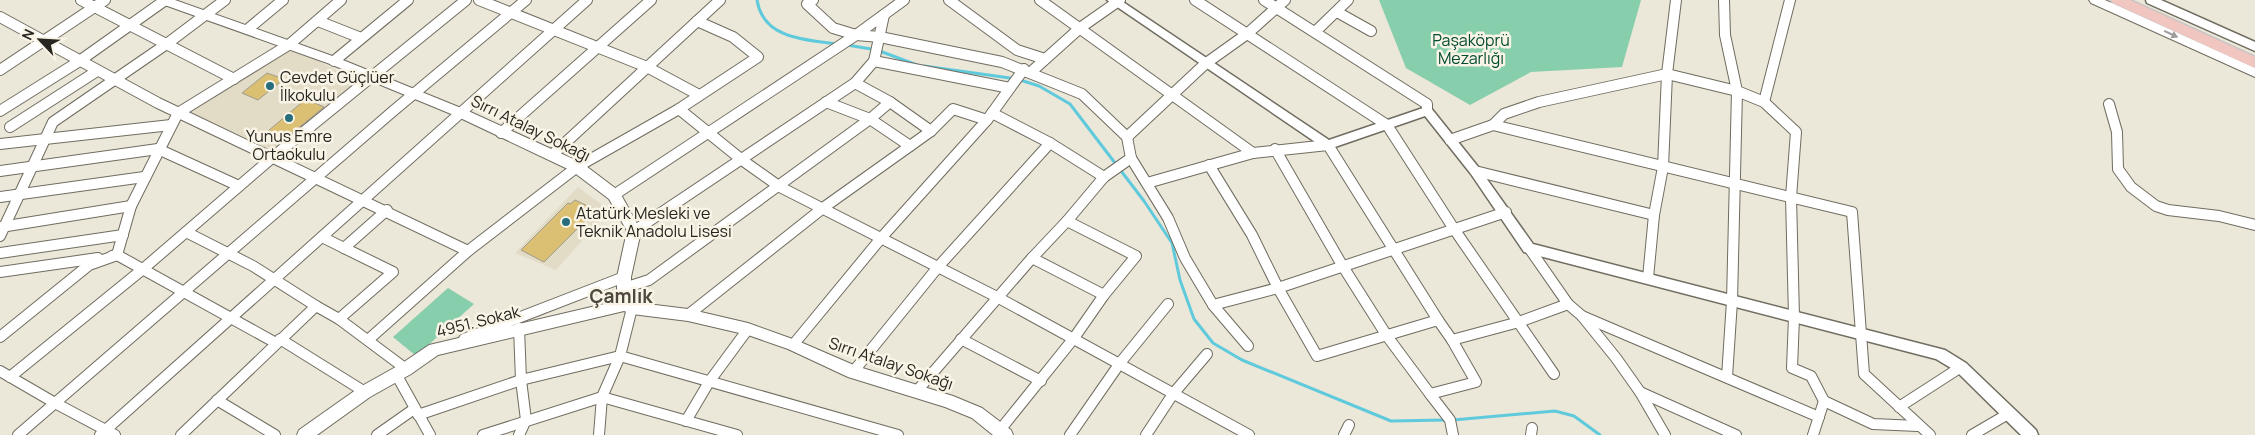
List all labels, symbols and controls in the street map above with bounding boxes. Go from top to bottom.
north arrow [15,15,65,65]
text: N [17,26,39,43]
park label: Paşaköprü Mezarlığı [1432,29,1510,69]
one-way arrow [2164,30,2178,38]
place label: Cevdet Güçlüer İlkokulu [280,66,395,106]
marker: Cevdet Güçlüer İlkokulu [264,80,276,92]
street label: Sırrı Atalay Sokağı [468,90,594,166]
marker: Yunus Emre Ortaokulu [283,112,295,124]
place label: Yunus Emre Ortaokulu [246,125,332,165]
place label: Atatürk Mesleki ve Teknik Anadolu Lisesi [576,202,732,242]
marker: Atatürk Mesleki ve Teknik Anadolu Lisesi [560,216,572,228]
district label: Çamlık [590,283,653,309]
street label: 4951. Sokak [434,300,523,342]
street label: Sırrı Atalay Sokağı [826,331,956,395]

